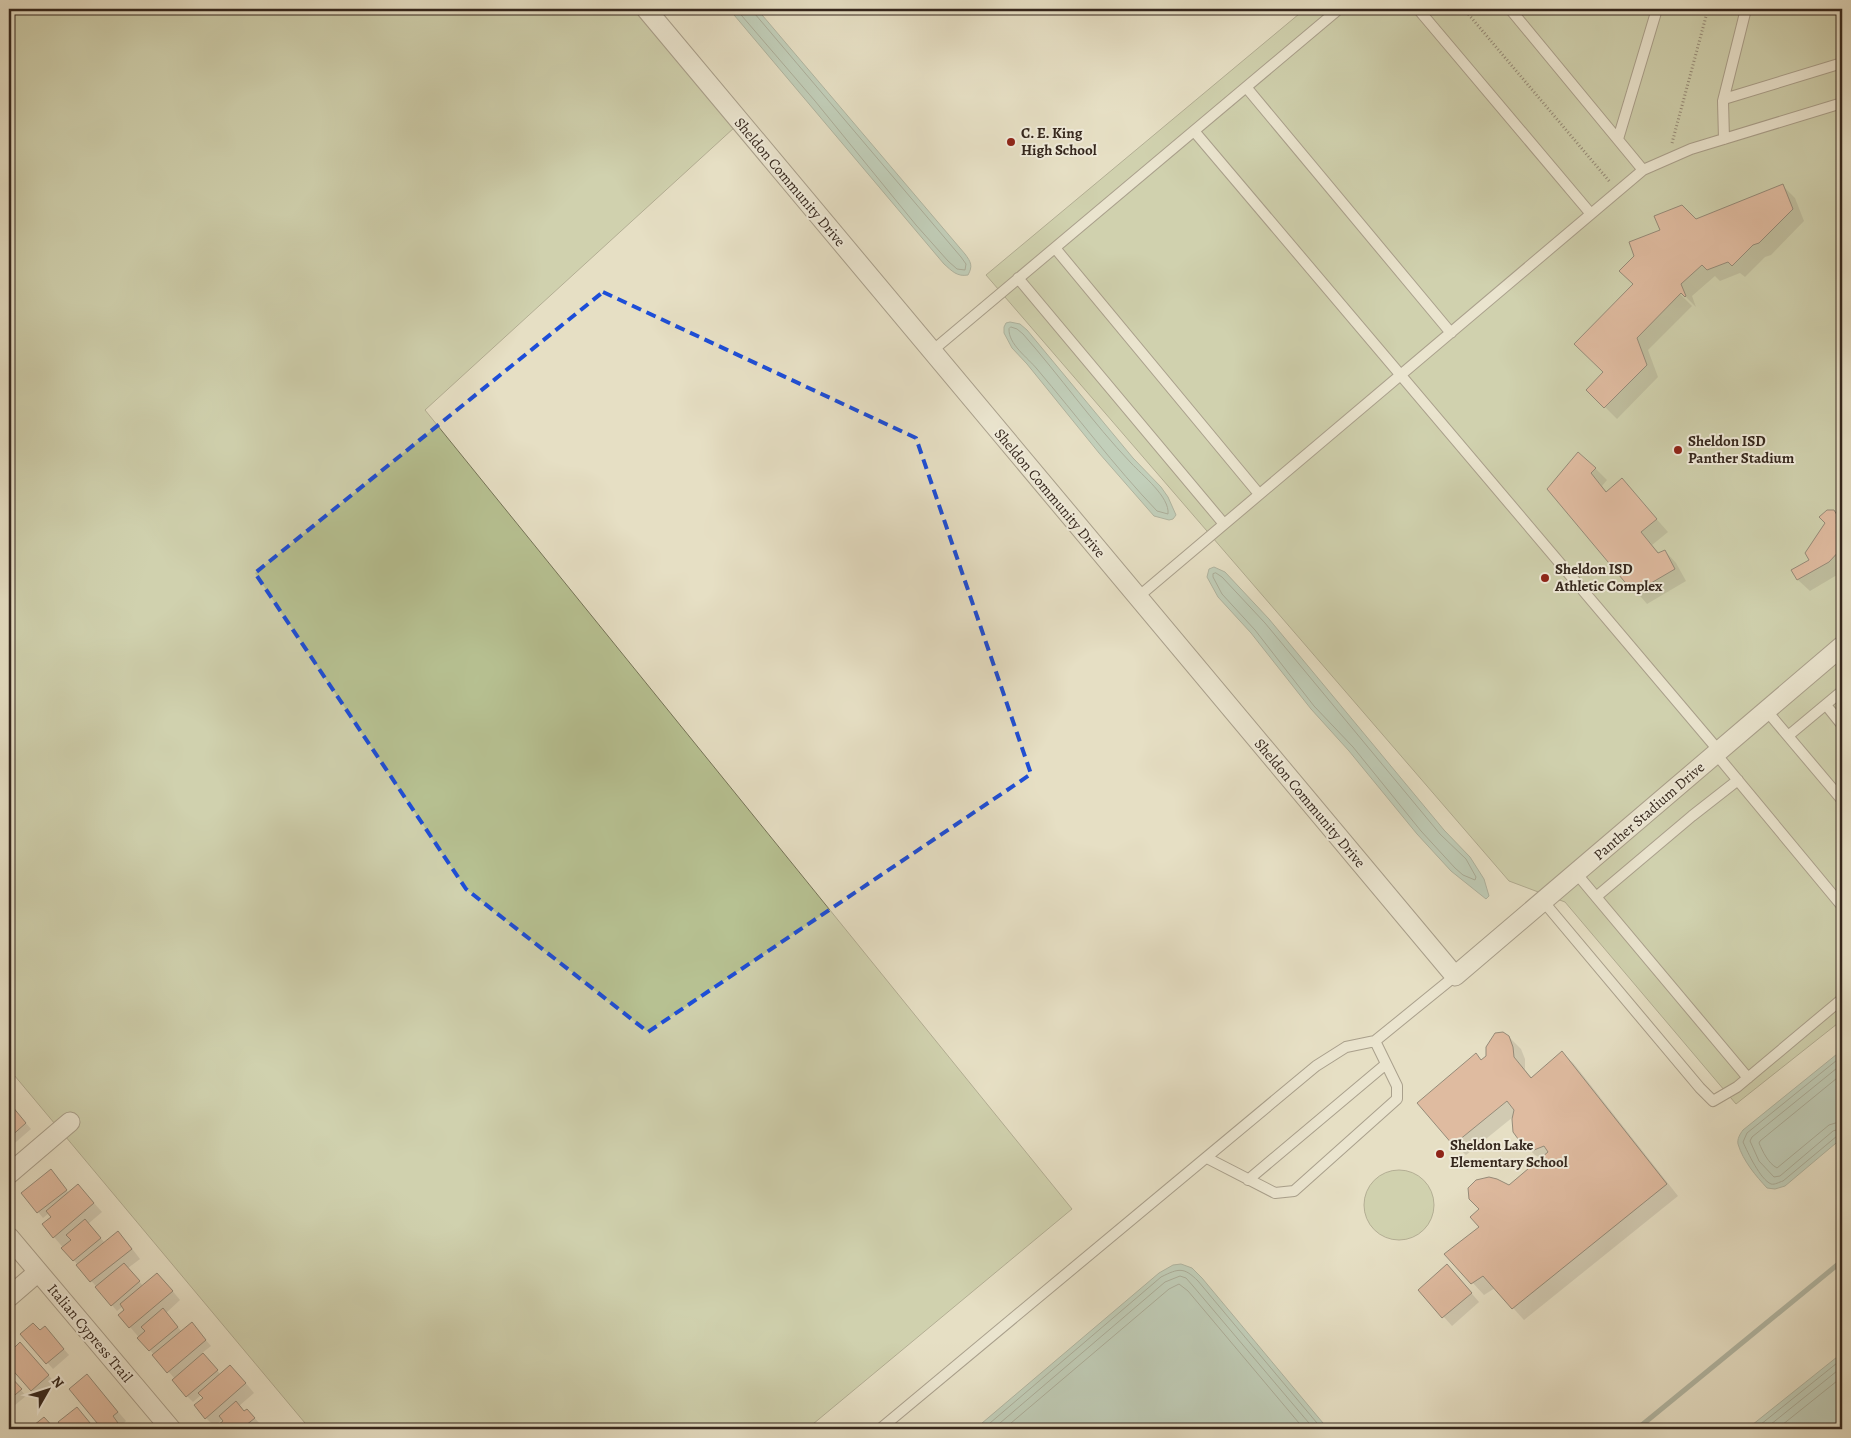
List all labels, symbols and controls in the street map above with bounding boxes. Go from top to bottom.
street label: Sheldon Community Drive [730,113,850,251]
place label: C. E. King High School [1021,123,1097,160]
marker: C. E. King High School [1005,136,1017,148]
street label: Sheldon Community Drive [990,424,1110,562]
place label: Sheldon ISD Panther Stadium [1688,431,1795,468]
marker: Sheldon ISD Panther Stadium [1672,444,1684,456]
place label: Sheldon ISD Athletic Complex [1554,559,1663,596]
marker: Sheldon ISD Athletic Complex [1539,572,1551,584]
street label: Sheldon Community Drive [1250,734,1370,872]
street label: Panther Stadium Drive [1589,757,1709,865]
place label: Sheldon Lake Elementary School [1450,1135,1568,1172]
marker: Sheldon Lake Elementary School [1434,1148,1446,1160]
street label: Italian Cypress Trail [43,1280,137,1387]
north arrow [22,1366,72,1416]
text: N [47,1372,68,1392]

